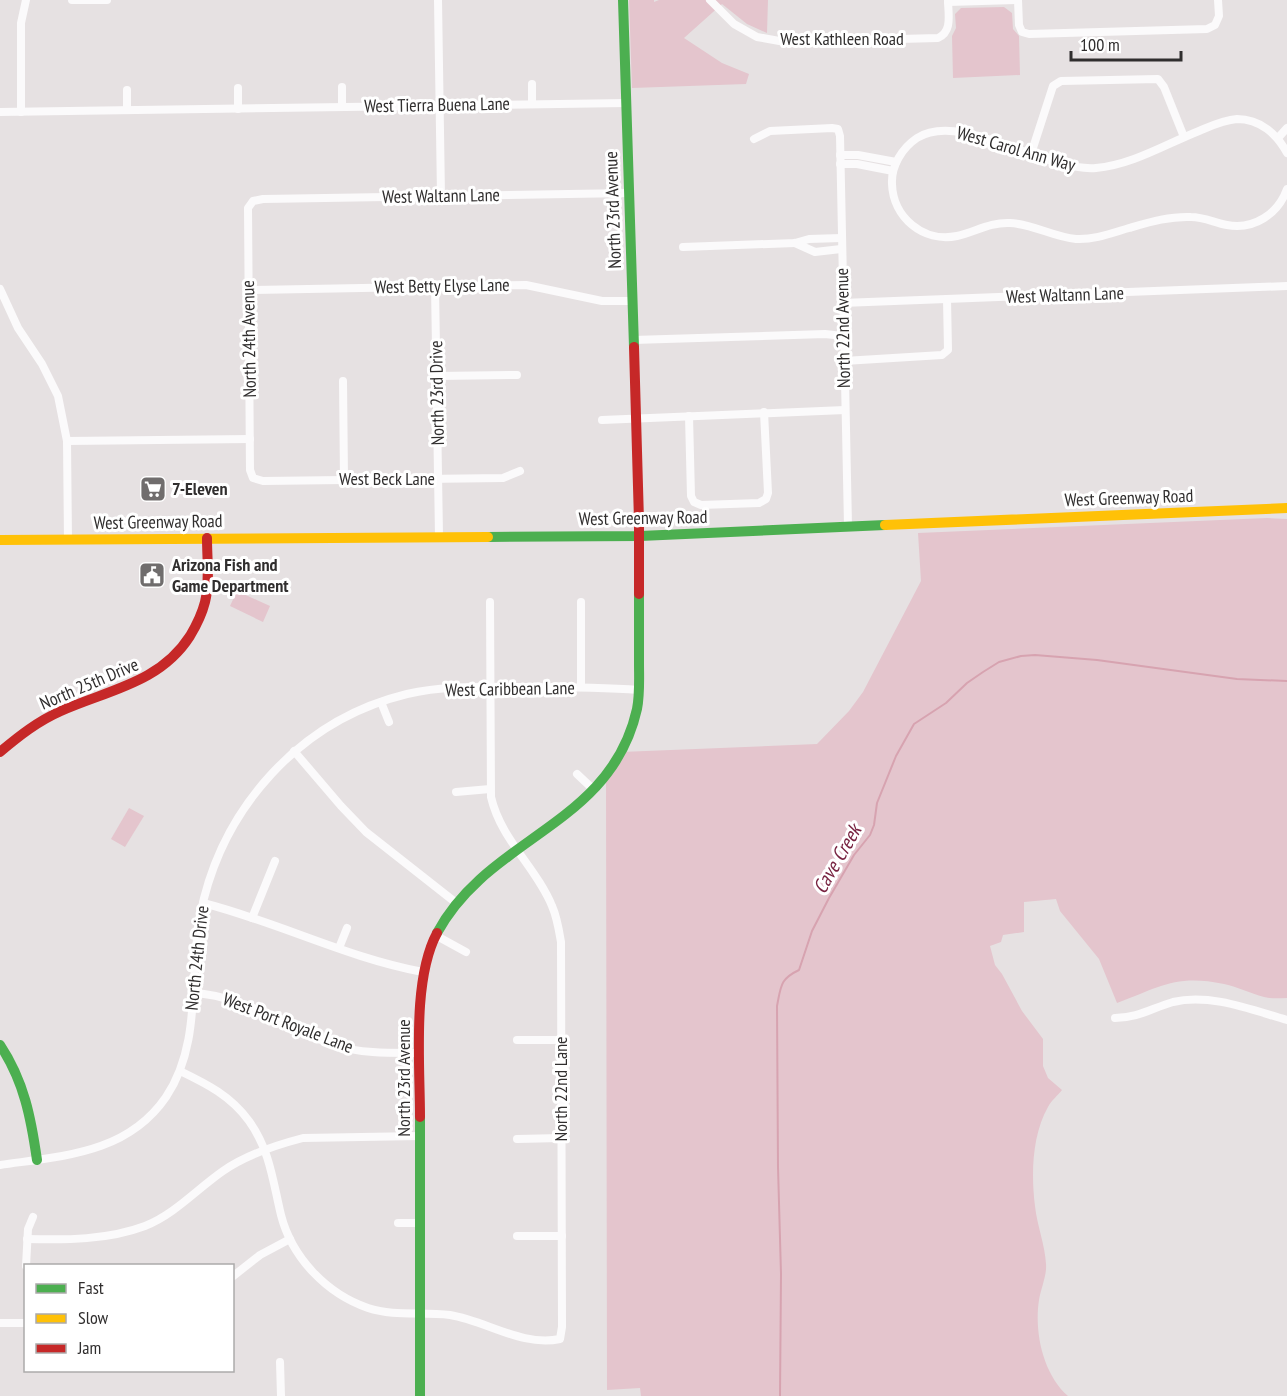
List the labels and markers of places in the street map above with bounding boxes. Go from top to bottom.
supermarket icon: 7-Eleven [138,474,168,504]
place label: 7-Eleven [172,477,228,500]
place label: Arizona Fish and Game Department [171,553,289,597]
public building icon: Arizona Fish and Game Department [137,560,167,590]

